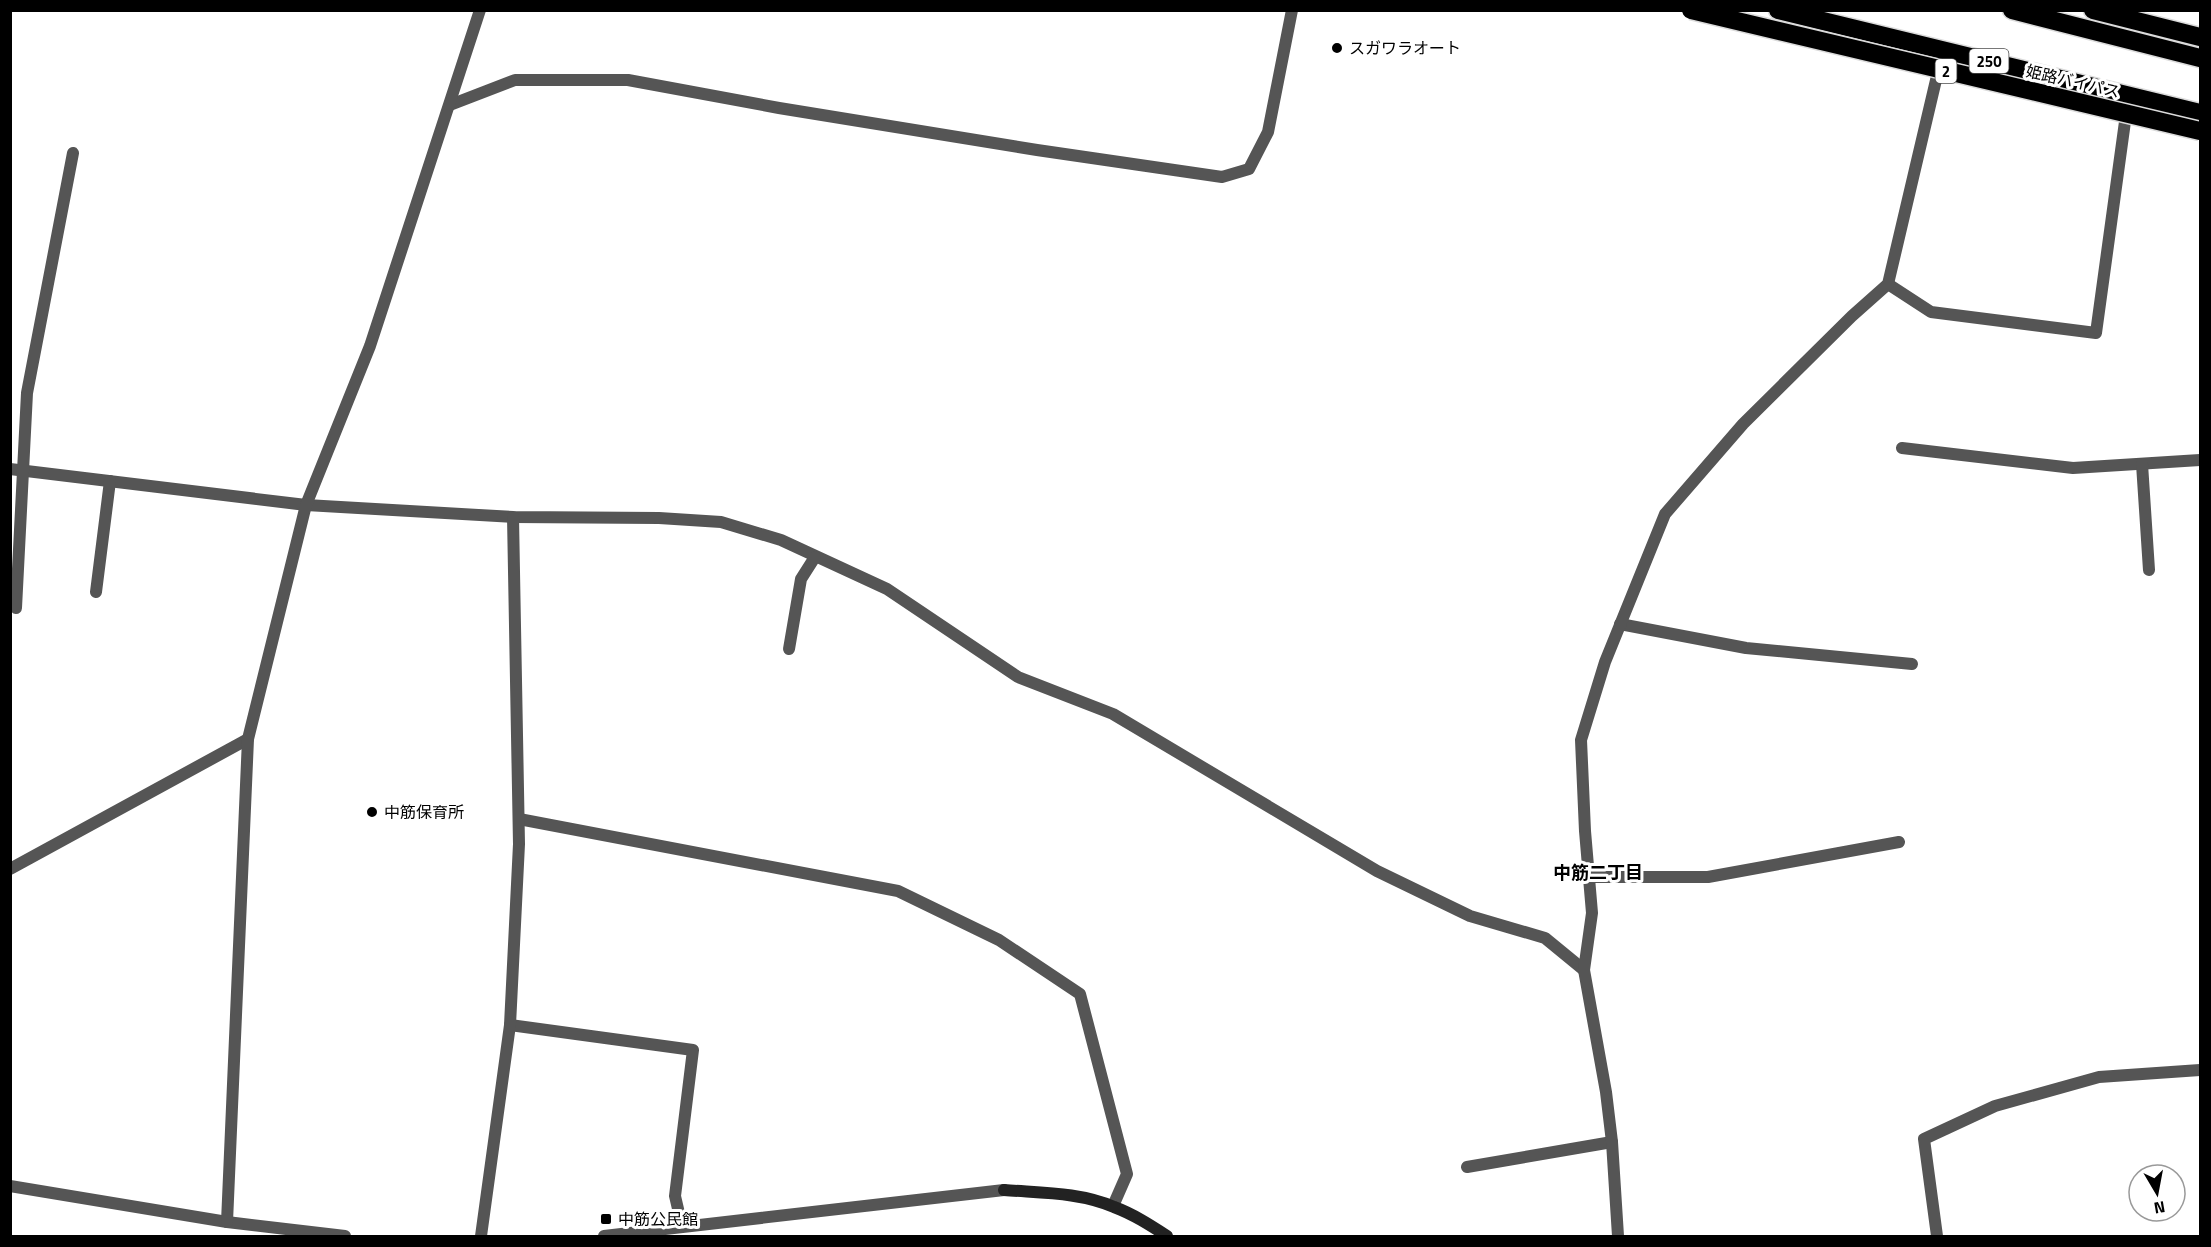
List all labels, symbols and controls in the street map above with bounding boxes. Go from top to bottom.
place label: スガワラオート [1349,36,1461,60]
marker: スガワラオート [1330,41,1344,55]
road number: 250 [1970,49,2008,73]
road number: 2 [1936,59,1956,83]
street label: 姫路バイパス [2024,59,2122,103]
place label: 中筋保育所 [384,800,464,824]
marker: 中筋保育所 [365,805,379,819]
district label: 中筋二丁目 [1553,859,1643,886]
north arrow [2127,1163,2187,1223]
text: N [2152,1195,2167,1221]
place label: 中筋公民館 [618,1207,698,1231]
marker: 中筋公民館 [599,1212,613,1226]

